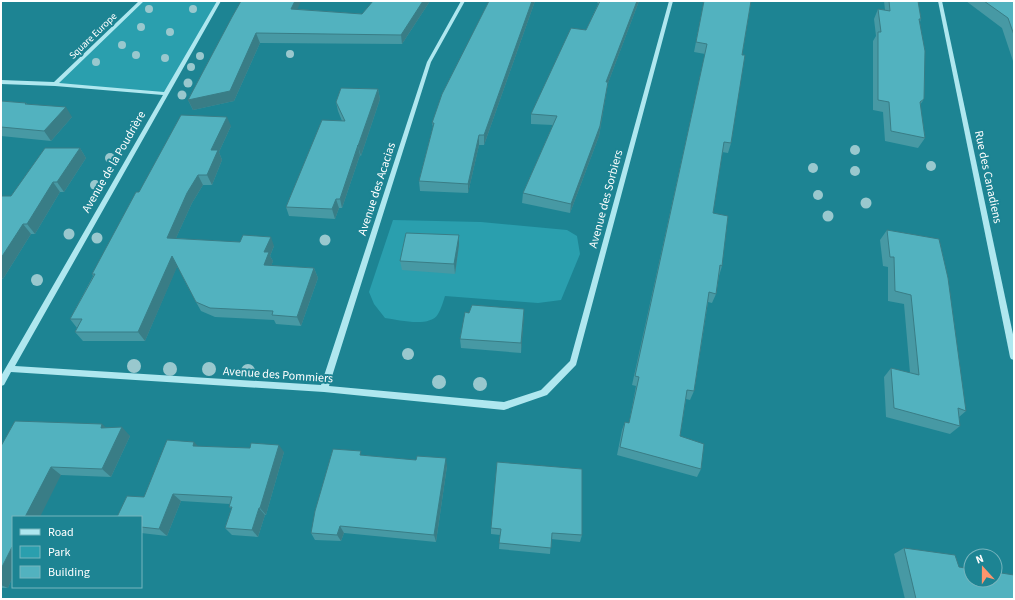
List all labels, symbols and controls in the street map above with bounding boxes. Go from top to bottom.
street label: Square Europe [66,10,120,62]
street label: Avenue de la Poudrière [78,108,150,216]
street label: Rue des Canadiens [970,129,1006,225]
street label: Avenue des Acacias [354,140,400,238]
street label: Avenue des Sorbiers [585,148,627,250]
street label: Avenue des Pommiers [222,363,334,387]
legend [12,516,142,588]
text: Road [48,524,74,541]
text: Park [48,544,70,561]
north arrow [963,548,1003,588]
text: N [973,551,986,567]
text: Building [48,564,90,581]

